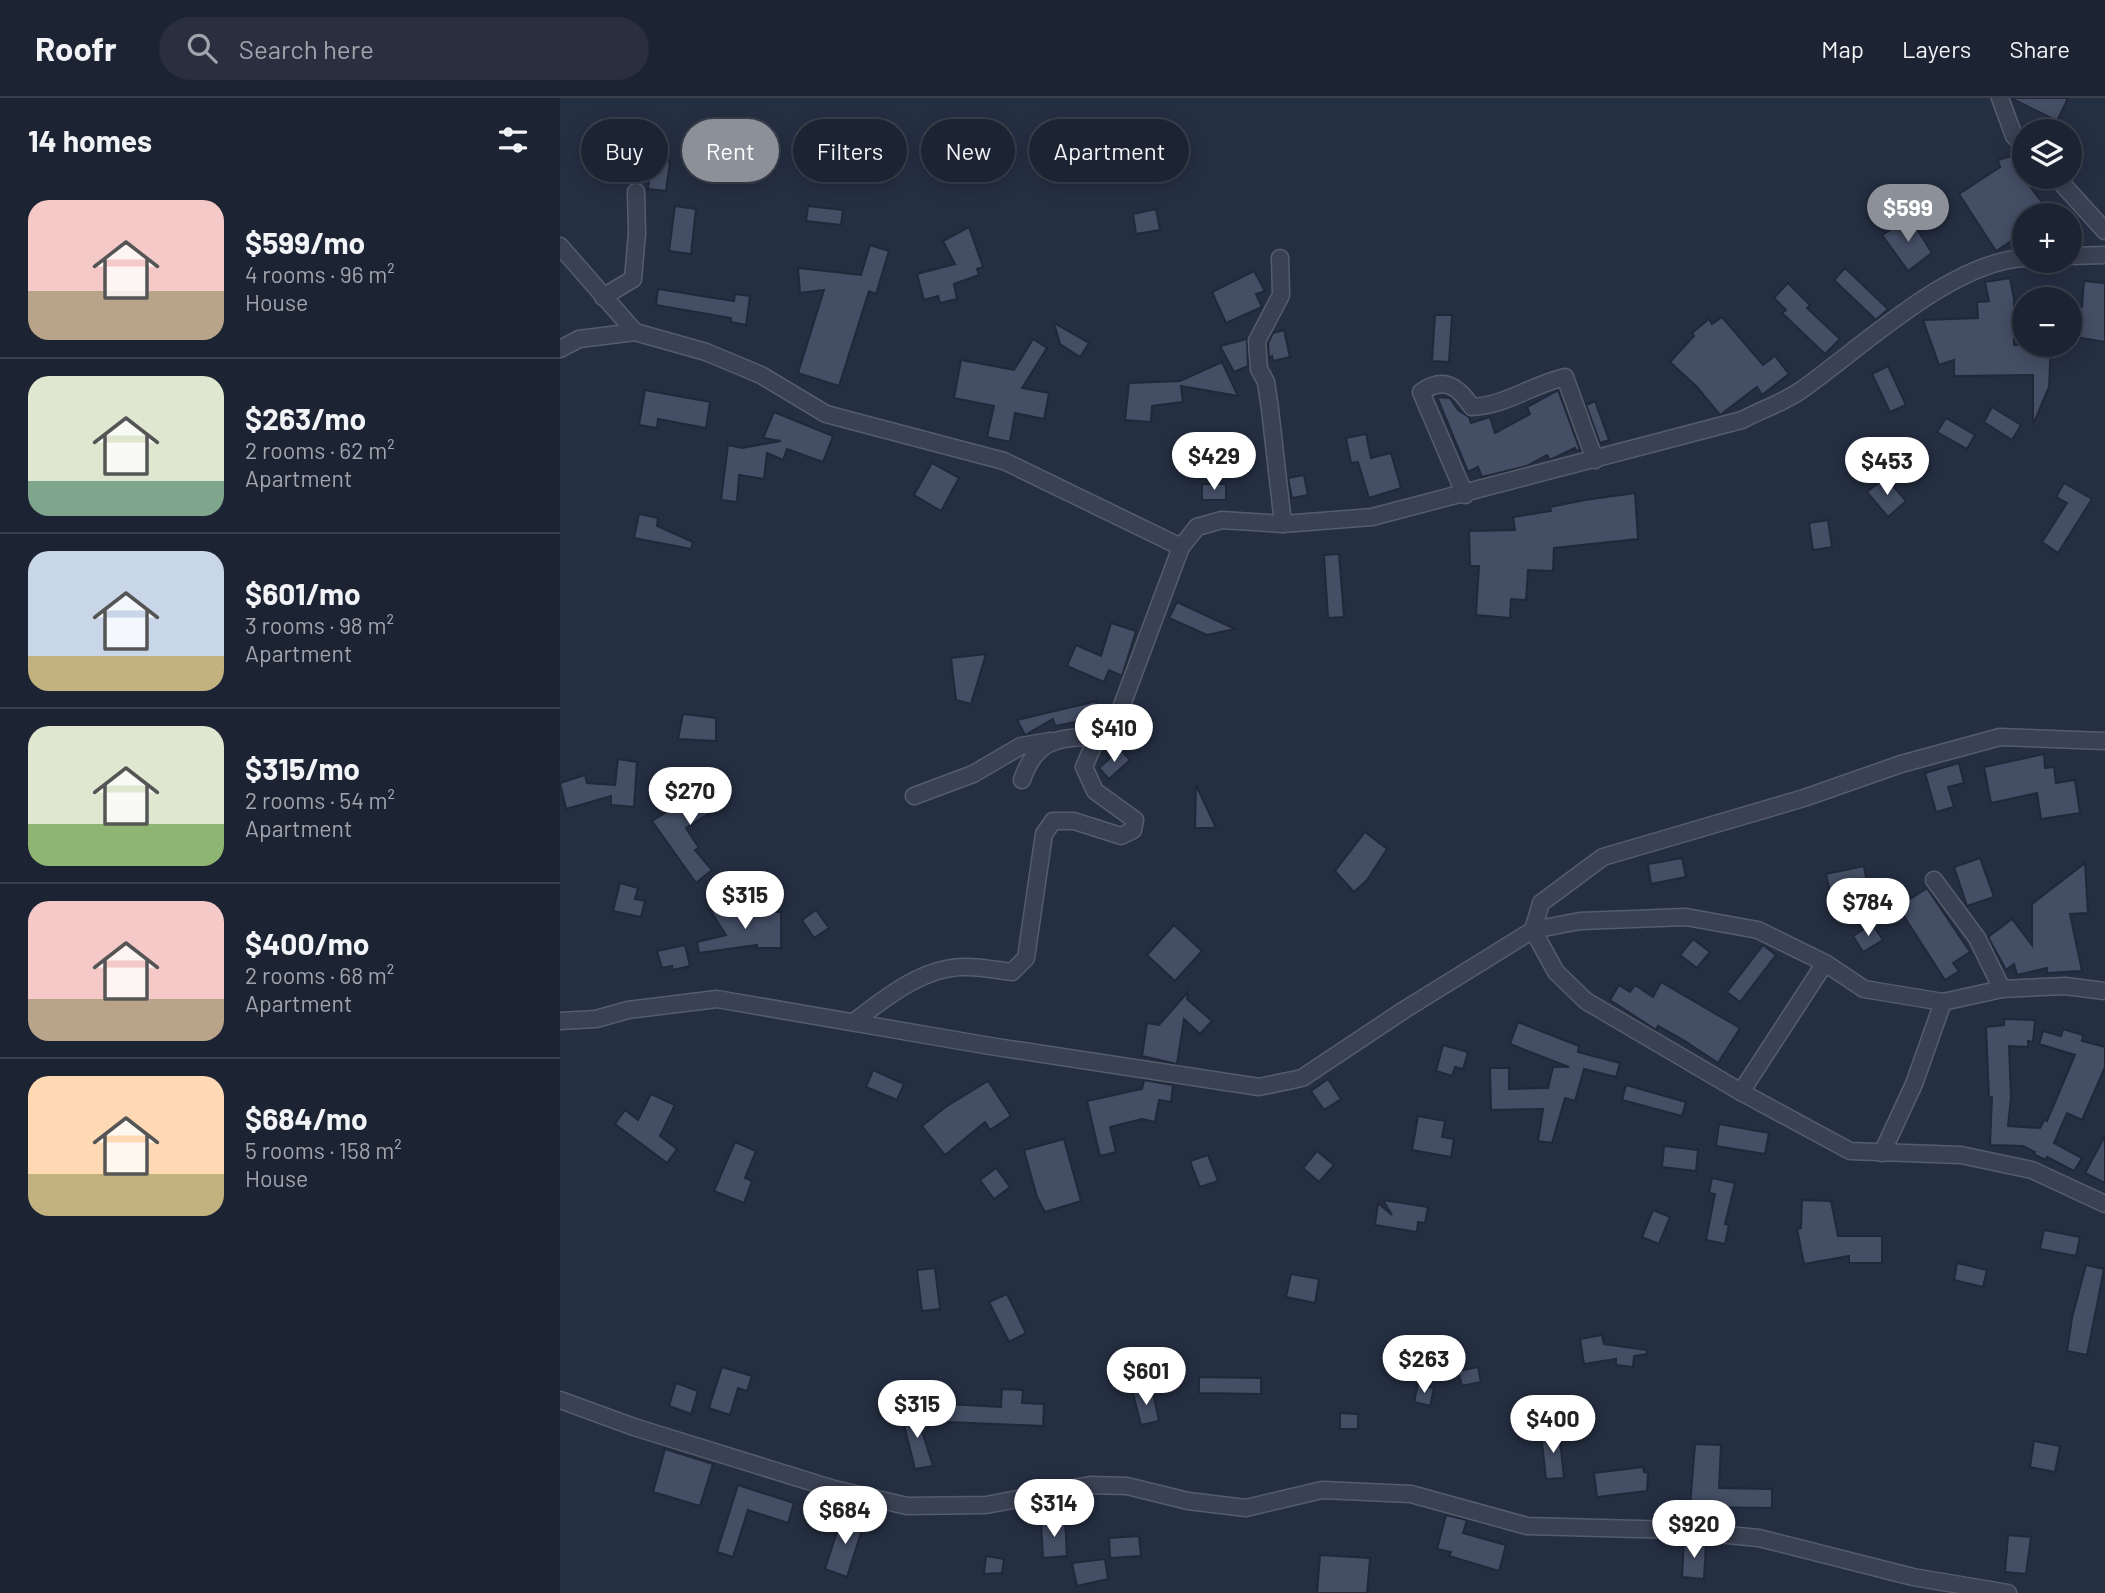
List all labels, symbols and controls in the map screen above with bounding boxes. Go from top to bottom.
search box [159,17,649,80]
text: Roofr [35,28,117,68]
icon: search [183,29,221,67]
text: Search here [239,33,374,64]
text: Map [1821,34,1864,63]
text: Layers [1902,34,1971,63]
text: Share [2009,34,2070,63]
chip: Buy [581,119,668,182]
chip: Rent [682,119,779,182]
chip: Filters [793,119,907,182]
chip: New [921,119,1015,182]
chip: Apartment [1029,119,1189,182]
map controls [2012,119,2082,357]
button: layers [2012,119,2082,189]
icon: filters [494,121,532,159]
text: 14 homes [28,122,152,158]
pin: $599 [1867,184,1949,244]
text: $599 [1883,193,1933,221]
button: + [2012,203,2082,273]
text: $599/mo [245,224,365,260]
icon: home [84,228,168,312]
text: 4 rooms · 96 m² [245,260,395,288]
button: − [2012,287,2082,357]
text: House [245,288,308,316]
text: $263/mo [245,400,366,436]
icon: home [84,404,168,488]
pin: $429 [1173,432,1255,492]
text: 2 rooms · 62 m² [245,436,395,464]
pin: $453 [1846,438,1928,497]
text: $429 [1188,441,1240,469]
text: $453 [1861,446,1913,474]
text: Apartment [245,464,352,492]
text: $601/mo [245,575,361,611]
icon: home [84,579,168,663]
text: 3 rooms · 98 m² [245,611,394,639]
text: Apartment [245,639,352,667]
pin: $410 [1073,704,1155,764]
text: $410 [1091,713,1137,741]
text: $315/mo [245,750,360,786]
icon: home [84,754,168,838]
pin: $270 [649,768,731,827]
text: $270 [665,776,715,804]
text: 2 rooms · 54 m² [245,786,395,814]
text: Apartment [245,814,352,842]
pin: $315 [704,872,786,931]
pin: $784 [1827,878,1909,938]
text: $315 [722,880,768,908]
text: $784 [1843,887,1893,915]
text: $400/mo [245,925,370,961]
icon: home [84,929,168,1013]
text: 2 rooms · 68 m² [245,961,394,989]
text: Apartment [245,989,352,1017]
text: $684/mo [245,1100,368,1136]
icon: home [84,1104,168,1188]
text: 5 rooms · 158 m² [245,1136,402,1164]
text: House [245,1164,308,1192]
pin: $263 [1383,1336,1465,1395]
text: $263 [1399,1344,1449,1372]
pin: $601 [1105,1348,1187,1407]
text: $601 [1123,1356,1169,1384]
pin: $315 [876,1380,958,1440]
text: $315 [894,1389,940,1417]
pin: $400 [1512,1396,1594,1455]
text: $400 [1526,1404,1580,1432]
pin: $314 [1013,1480,1095,1539]
pin: $684 [804,1486,886,1546]
text: $314 [1030,1488,1078,1516]
text: $684 [819,1495,871,1523]
pin: $920 [1653,1500,1735,1560]
text: $920 [1668,1509,1720,1537]

